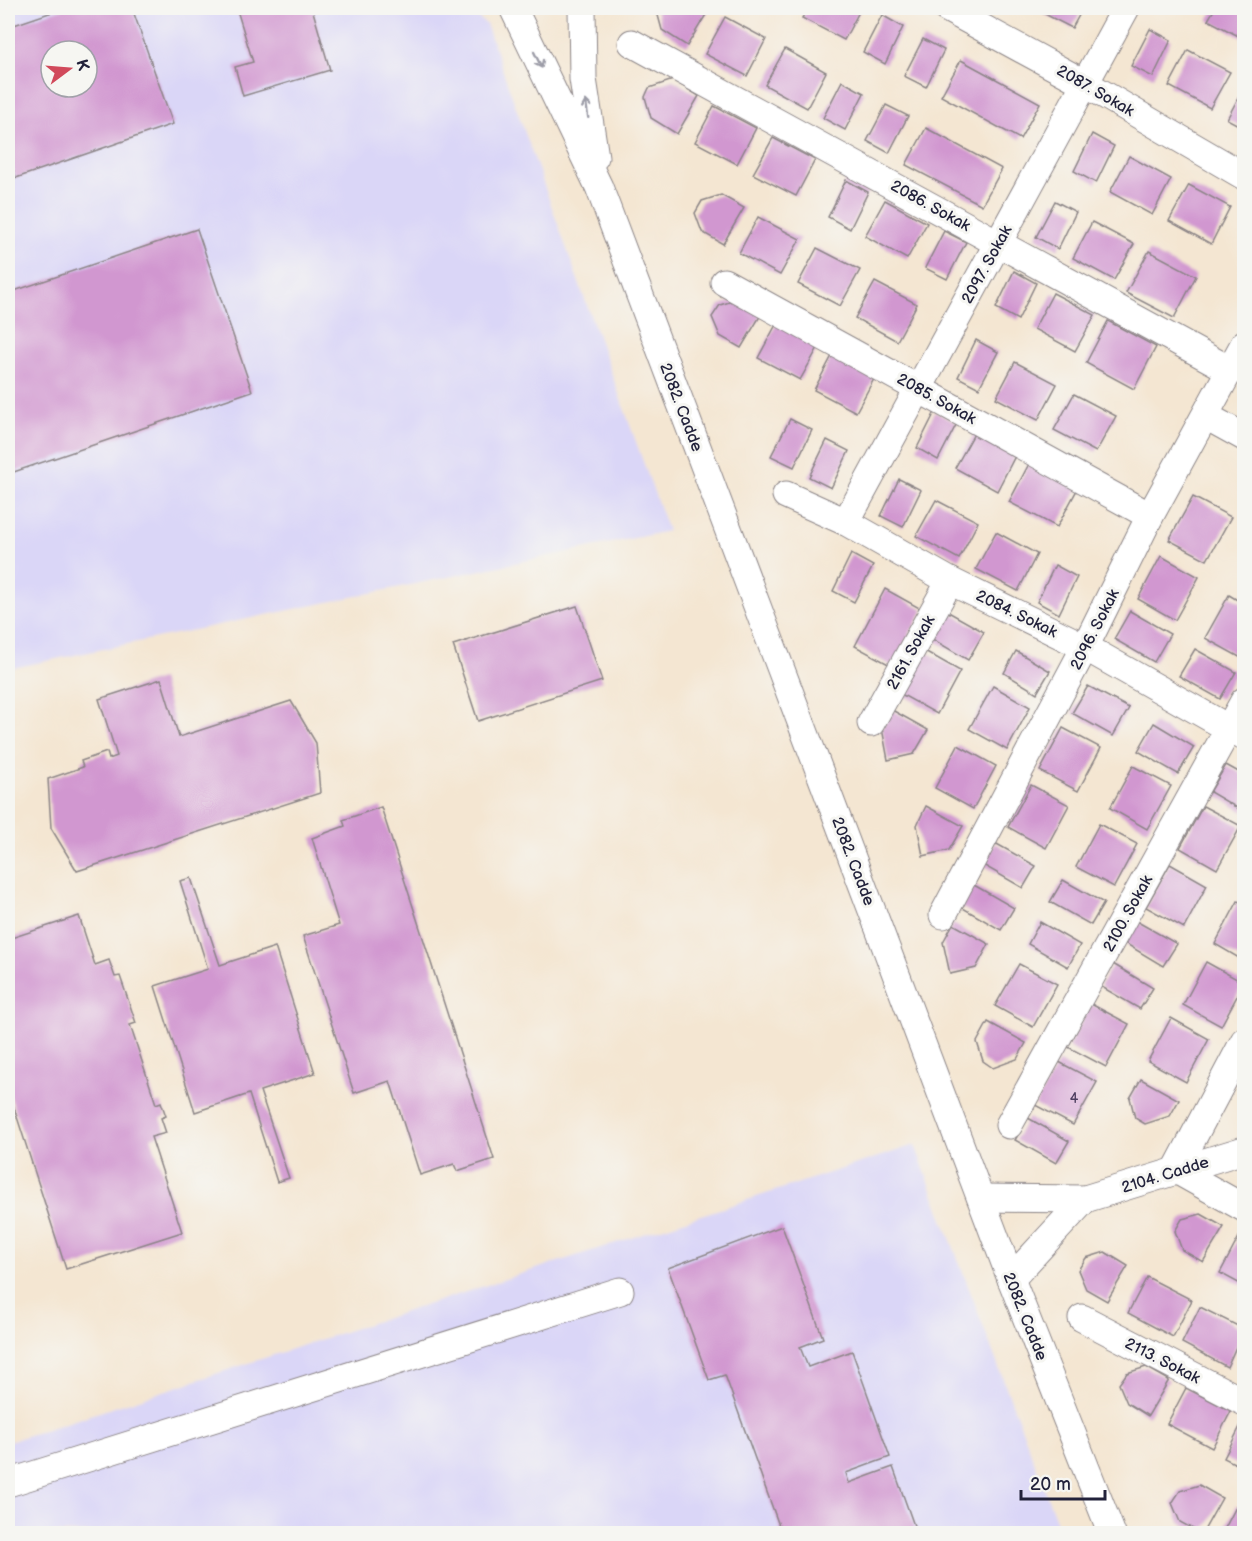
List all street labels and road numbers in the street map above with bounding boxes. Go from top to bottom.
street label: 2087. Sokak [1053,61,1138,121]
street label: 2086. Sokak [887,177,974,236]
street label: 2097. Sokak [958,222,1017,307]
street label: 2082. Cadde [655,361,706,455]
street label: 2085. Sokak [893,370,979,429]
street label: 2084. Sokak [972,586,1060,642]
street label: 2096. Sokak [1067,586,1124,673]
street label: 2161. Sokak [883,612,940,693]
street label: 2082. Cadde [827,815,878,909]
street label: 2100. Sokak [1100,872,1157,955]
street label: 2104. Cadde [1120,1153,1212,1198]
street label: 2082. Cadde [998,1270,1051,1364]
street label: 2113. Sokak [1122,1334,1203,1388]

